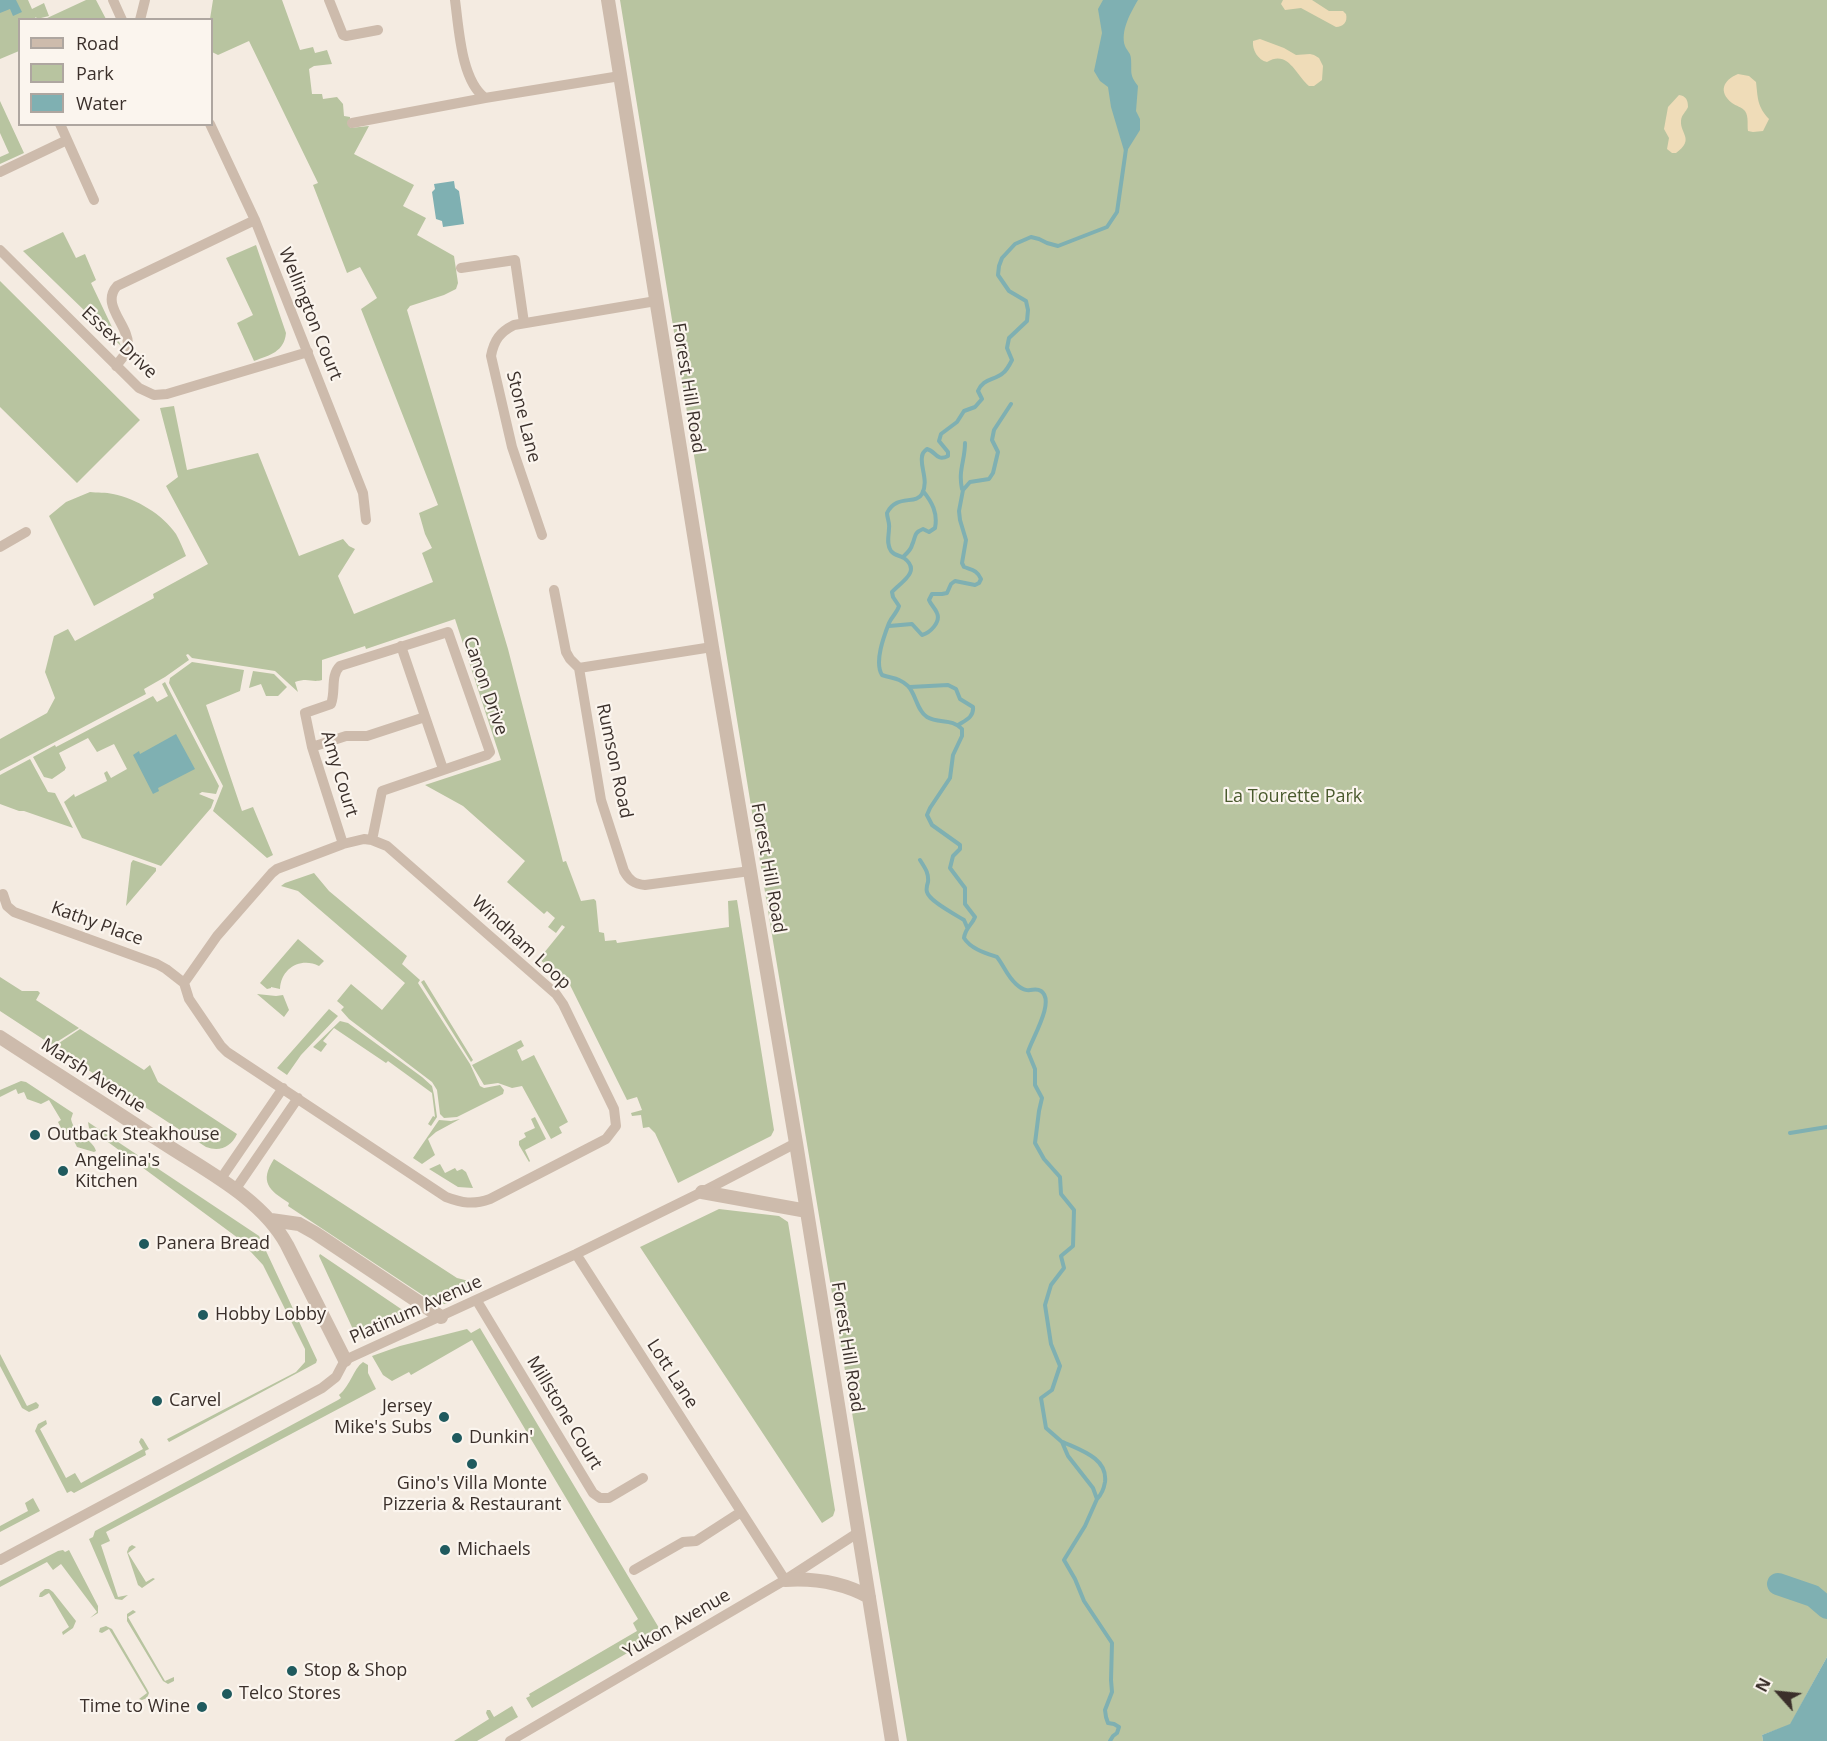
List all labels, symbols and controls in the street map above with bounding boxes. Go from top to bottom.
legend [18,18,213,126]
text: Road [76,31,119,55]
text: Park [76,61,114,85]
text: Water [76,91,127,115]
street label: Wellington Court [274,245,346,383]
street label: Essex Drive [77,303,161,383]
street label: Forest Hill Road [667,321,709,455]
street label: Stone Lane [501,369,545,465]
street label: Canon Drive [458,634,512,738]
street label: Rumson Road [591,702,637,820]
street label: Amy Court [316,728,362,820]
park label: La Tourette Park [1224,786,1362,808]
street label: Forest Hill Road [746,801,790,935]
street label: Windham Loop [467,892,575,994]
street label: Kathy Place [48,897,146,951]
street label: Marsh Avenue [37,1034,149,1118]
place label: Outback Steakhouse [47,1124,220,1146]
marker: Outback Steakhouse [28,1128,42,1142]
place label: Angelina's Kitchen [75,1150,160,1192]
marker: Angelina's Kitchen [56,1164,70,1178]
place label: Panera Bread [156,1233,270,1255]
marker: Panera Bread [137,1237,151,1251]
street label: Platinum Avenue [347,1271,485,1349]
street label: Forest Hill Road [826,1280,868,1414]
place label: Hobby Lobby [215,1304,326,1326]
marker: Hobby Lobby [196,1308,210,1322]
street label: Lott Lane [642,1335,702,1413]
street label: Millstone Court [522,1352,606,1474]
place label: Carvel [169,1390,221,1412]
marker: Carvel [150,1394,164,1408]
place label: Jersey Mike's Subs [334,1396,432,1438]
marker: Jersey Mike's Subs [437,1410,451,1424]
place label: Dunkin' [469,1427,533,1449]
marker: Dunkin' [450,1431,464,1445]
marker: Gino's Villa Monte Pizzeria & Restaurant [465,1457,479,1471]
place label: Gino's Villa Monte Pizzeria & Restaurant [383,1473,561,1516]
place label: Michaels [457,1539,531,1561]
marker: Michaels [438,1543,452,1557]
street label: Yukon Avenue [620,1585,734,1663]
place label: Stop & Shop [304,1660,407,1682]
north arrow [1749,1663,1809,1723]
marker: Stop & Shop [285,1664,299,1678]
text: N [1750,1674,1776,1696]
place label: Telco Stores [239,1683,341,1705]
marker: Telco Stores [220,1687,234,1701]
place label: Time to Wine [80,1696,190,1718]
marker: Time to Wine [195,1700,209,1714]

